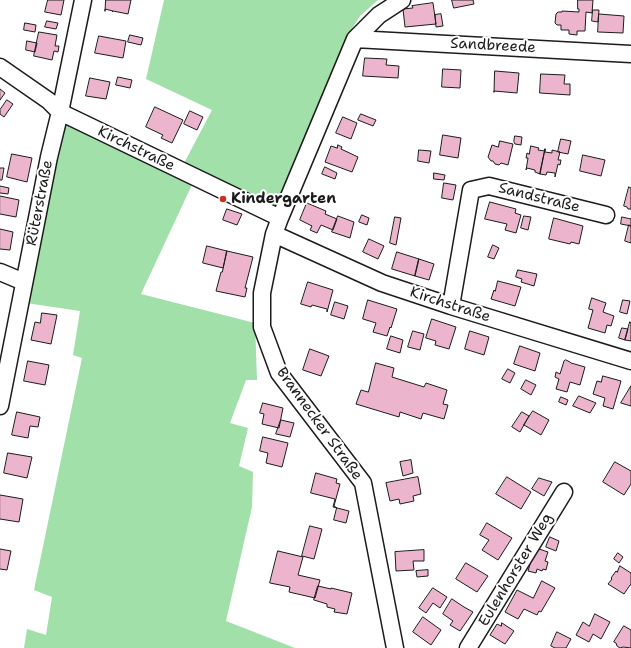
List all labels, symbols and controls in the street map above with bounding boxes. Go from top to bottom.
street label: Sandbreede [450,35,536,57]
street label: Kirchstraße [95,123,177,175]
street label: Rüterstraße [23,159,57,247]
street label: Sandstraße [496,179,582,217]
place label: Kindergarten [231,190,336,208]
marker: Kindergarten [218,194,228,204]
street label: Kirchstraße [408,284,492,326]
street label: Brannecker Straße [272,364,366,484]
street label: Eulenhorster Weg [475,510,557,630]

